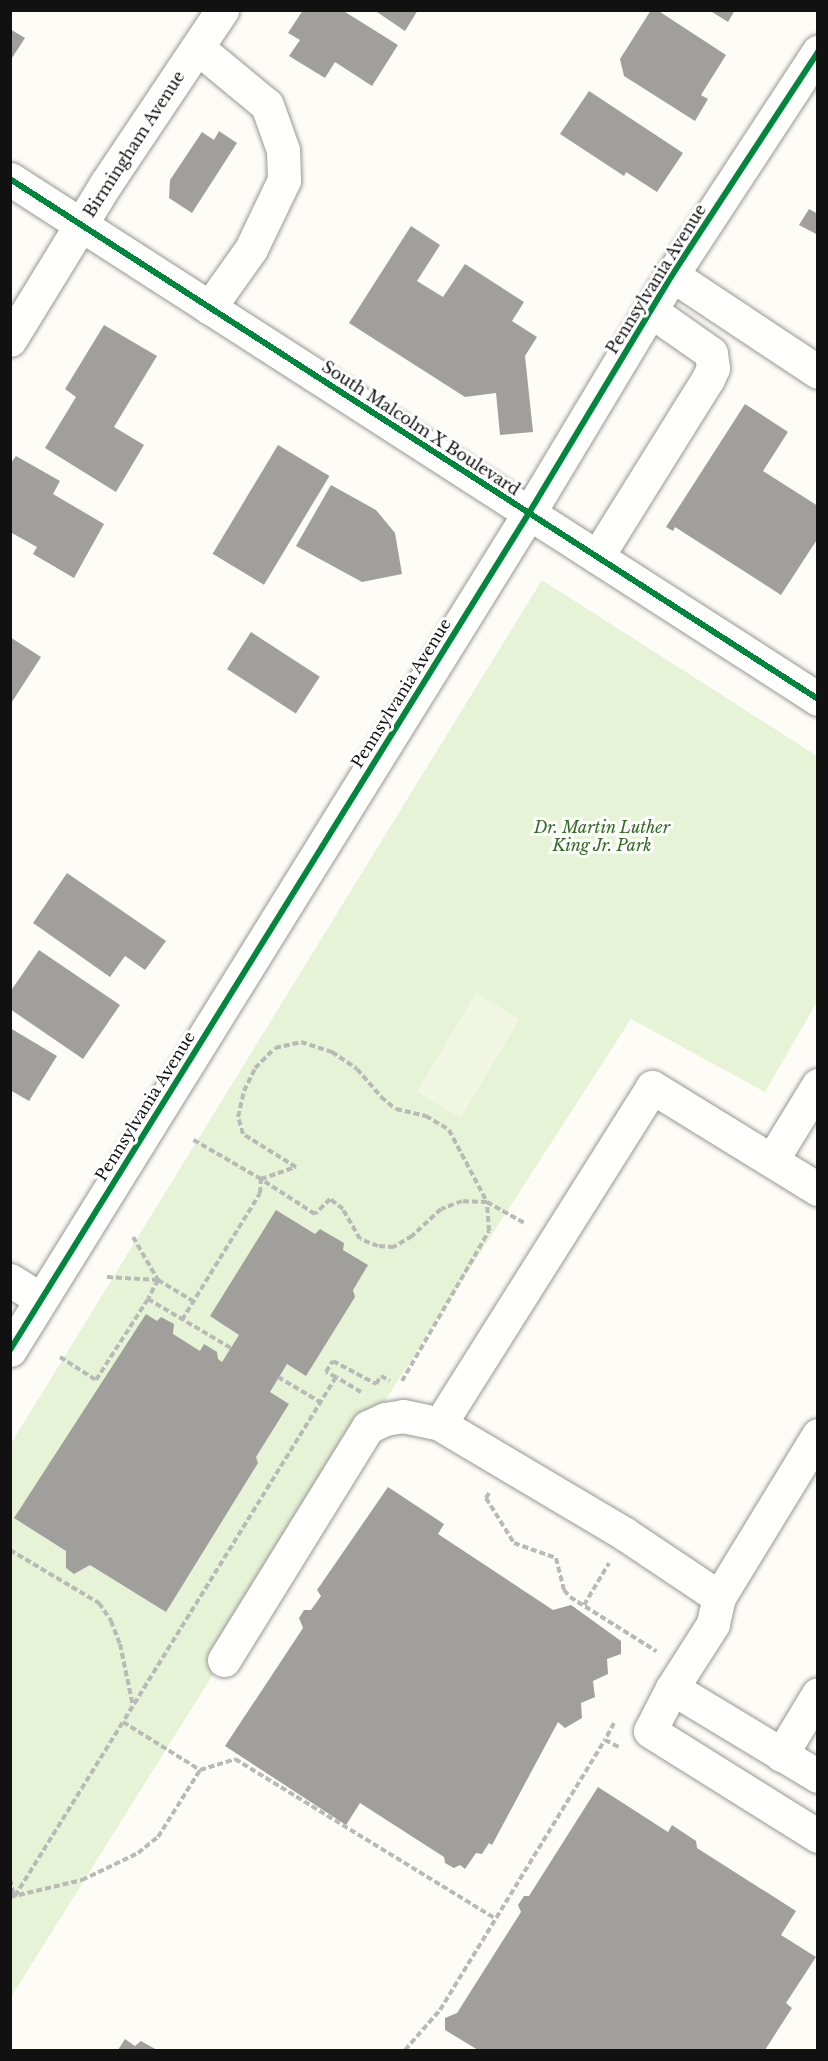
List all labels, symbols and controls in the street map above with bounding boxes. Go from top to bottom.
street label: Birmingham Avenue [79,67,189,221]
street label: Pennsylvania Avenue [602,200,710,358]
street label: South Malcolm X Boulevard [318,357,524,499]
street label: Pennsylvania Avenue [347,614,455,772]
park label: Dr. Martin Luther King Jr. Park [534,817,670,855]
street label: Pennsylvania Avenue [91,1027,199,1185]

